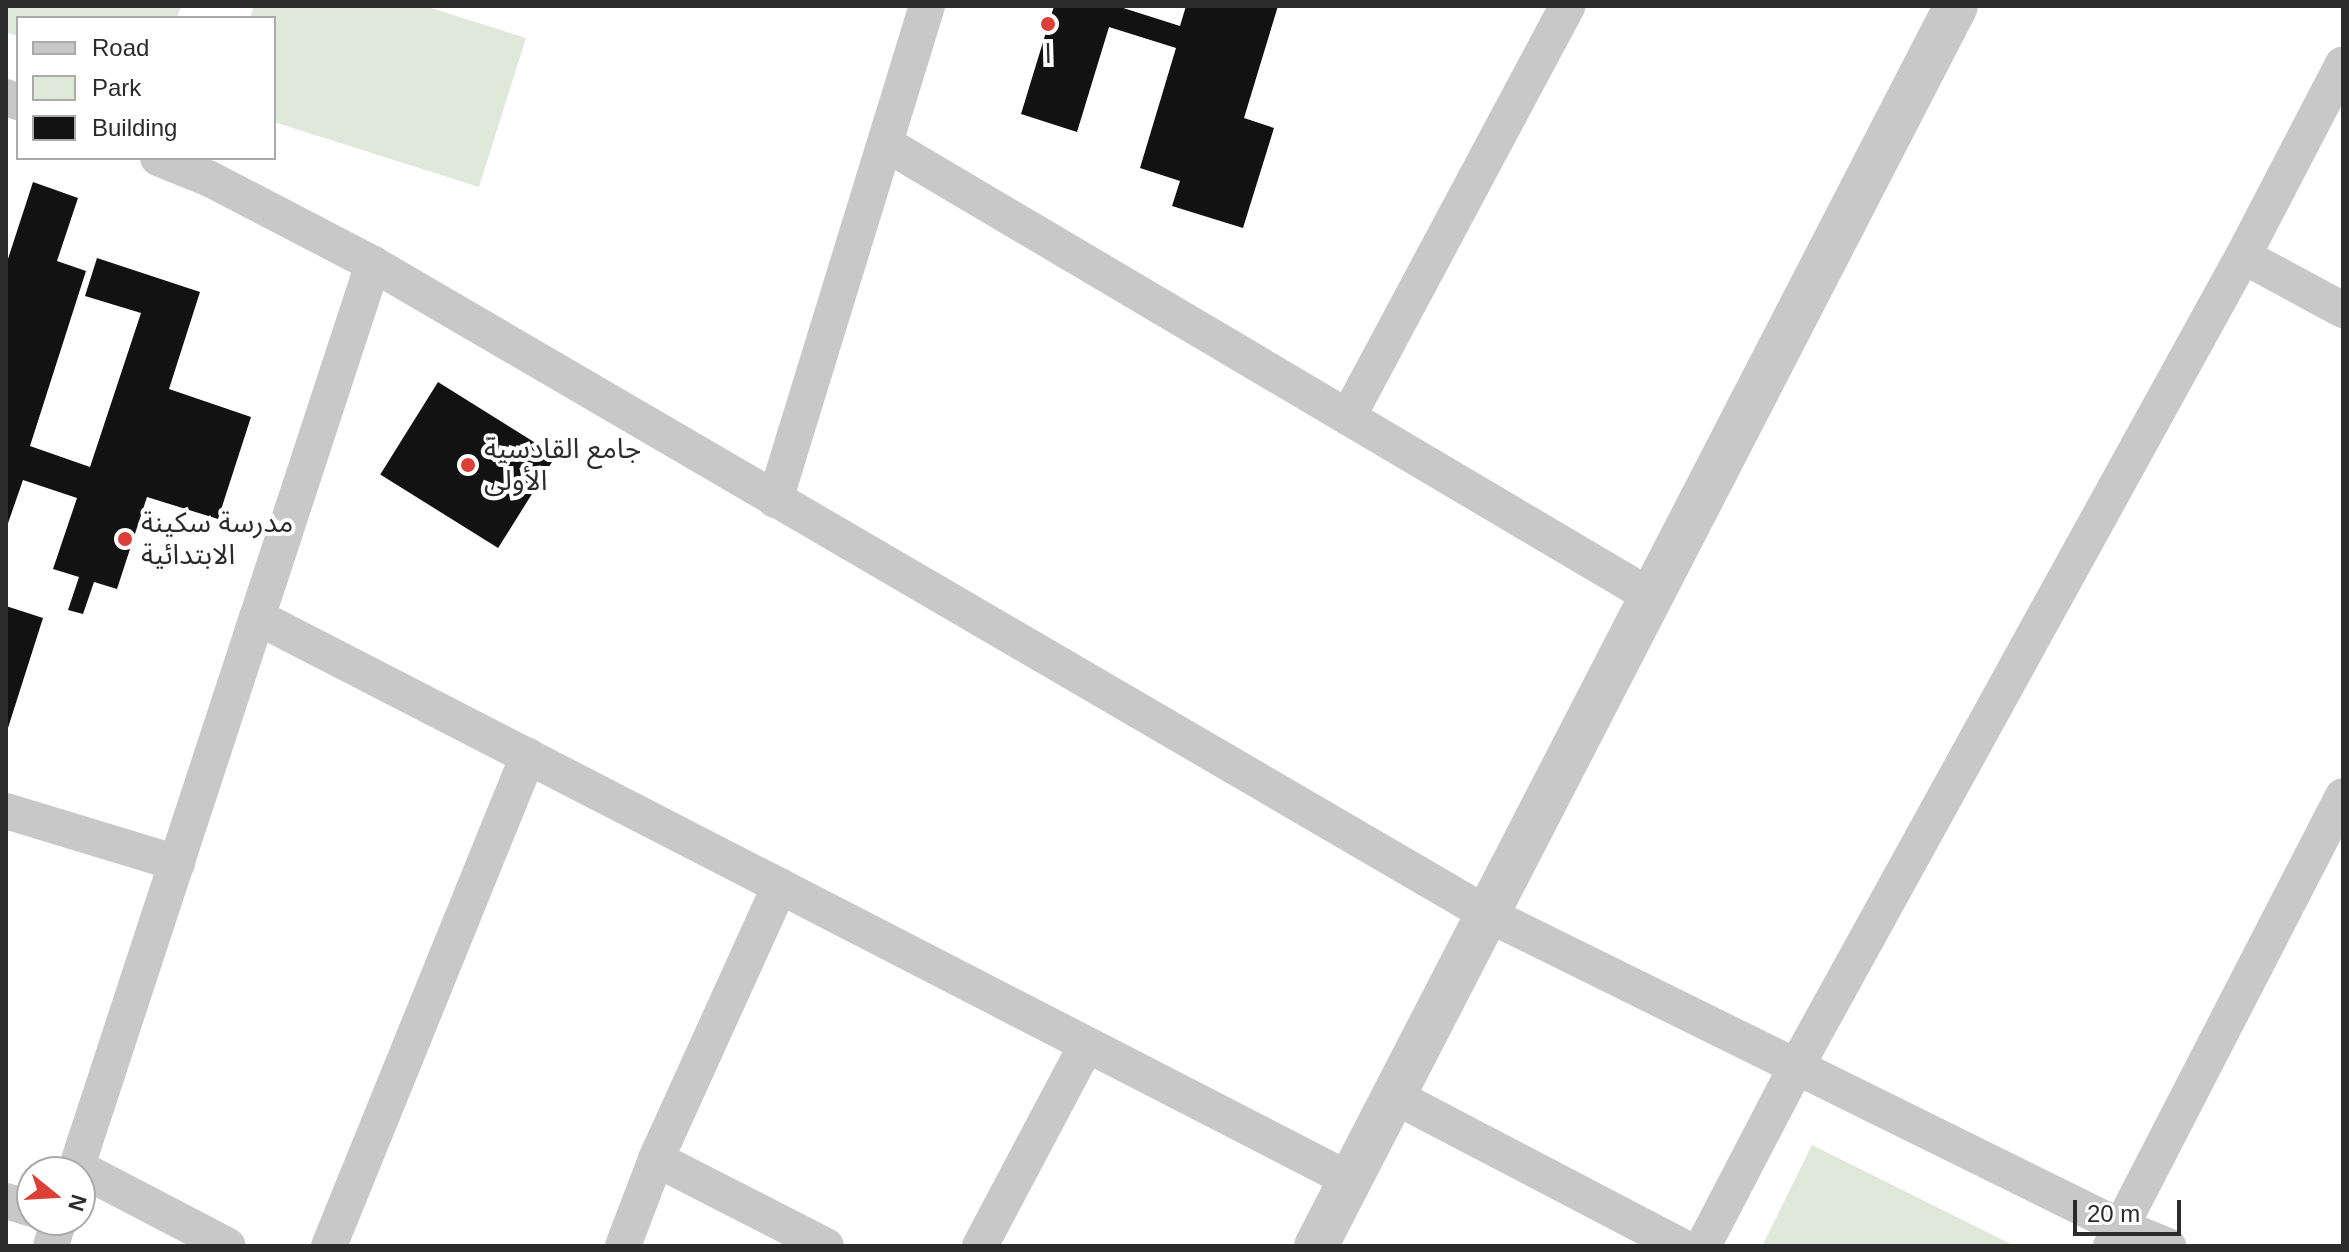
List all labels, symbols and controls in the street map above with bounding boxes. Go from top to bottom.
marker: ا [1039,15,1057,33]
legend [16,16,276,160]
text: Road [92,34,149,61]
place label: ا [1045,37,1051,71]
text: Park [92,74,141,101]
text: Building [92,114,177,141]
place label: جامع القادسية الأولى [484,432,641,498]
marker: جامع القادسية الأولى [459,456,477,474]
place label: مدرسة سكينة الابتدائية [141,506,293,572]
marker: مدرسة سكينة الابتدائية [116,530,134,548]
north arrow [16,1156,96,1236]
scale bar [2077,1184,2185,1234]
text: N [63,1192,92,1214]
text: 20 m [2087,1200,2140,1227]

